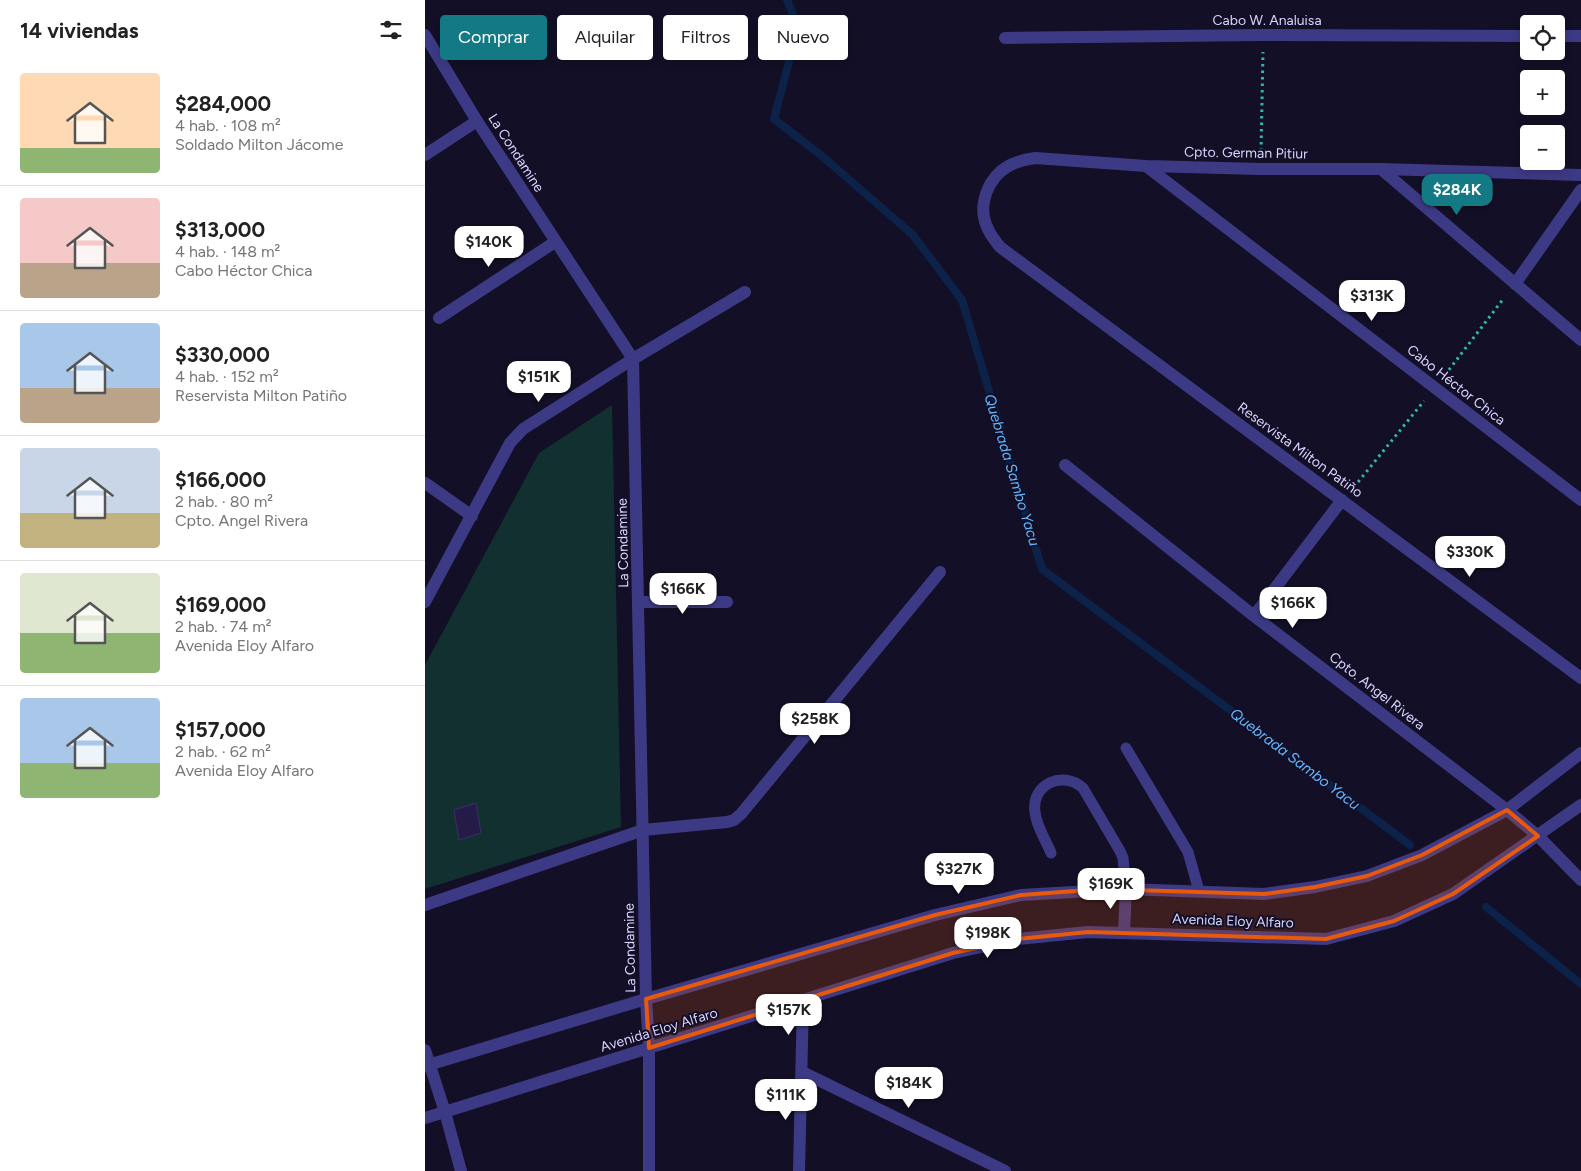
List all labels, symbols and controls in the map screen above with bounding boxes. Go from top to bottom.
street label: Cabo W. Analuisa [1212,12,1322,29]
chip: Comprar [440,15,547,60]
chip: Alquilar [557,15,653,60]
chip: Filtros [663,15,748,60]
chip: Nuevo [758,15,848,60]
map controls [1520,15,1565,170]
button: locate [1520,15,1565,60]
icon: filters [377,16,405,44]
text: 14 viviendas [20,18,139,43]
button: + [1520,70,1565,115]
text: $284,000 [175,91,271,116]
icon: home [60,93,120,153]
street label: La Condamine [484,111,548,196]
text: 4 hab. · 108 m² [175,116,281,135]
button: − [1520,125,1565,170]
text: Soldado Milton Jácome [175,135,343,154]
street label: Cpto. German Pitiur [1184,143,1308,163]
pin: $284K [1422,174,1492,216]
text: $284K [1433,180,1481,199]
text: $313,000 [175,217,265,242]
icon: home [60,218,120,278]
pin: $140K [454,226,524,268]
text: $140K [466,232,512,251]
text: 4 hab. · 148 m² [175,242,280,261]
text: Cabo Héctor Chica [175,261,312,280]
pin: $313K [1337,280,1407,322]
text: $313K [1350,286,1394,305]
street label: Cabo Héctor Chica [1403,341,1509,429]
text: $330,000 [175,342,270,367]
icon: home [60,343,120,403]
pin: $151K [504,360,574,403]
text: 4 hab. · 152 m² [175,367,279,386]
text: $151K [518,367,560,386]
text: Reservista Milton Patiño [175,386,347,405]
water label: Quebrada Sambo Yacu [980,392,1044,548]
street label: Reservista Milton Patiño [1234,399,1366,501]
text: $166,000 [175,467,266,492]
icon: home [60,468,120,528]
text: 2 hab. · 80 m² [175,492,273,511]
street label: La Condamine [614,498,632,588]
text: Cpto. Angel Rivera [175,511,308,530]
pin: $330K [1435,536,1505,578]
text: $330K [1446,542,1494,561]
pin: $166K [648,572,718,615]
text: $166K [661,579,705,598]
pin: $166K [1258,586,1328,629]
text: $169,000 [175,592,266,617]
icon: home [60,593,120,653]
text: $166K [1271,593,1315,612]
text: 2 hab. · 74 m² [175,617,272,636]
text: Avenida Eloy Alfaro [175,636,314,655]
street label: Cpto. Angel Rivera [1326,648,1428,734]
pin: $258K [780,702,850,745]
water label: Quebrada Sambo Yacu [1227,704,1363,814]
text: $258K [791,709,839,728]
text: $157,000 [175,717,266,742]
icon: home [60,718,120,778]
text: 2 hab. · 62 m² [175,742,271,761]
text: Avenida Eloy Alfaro [175,761,314,780]
pin: $327K [924,852,994,895]
text: $327K [936,859,982,878]
pin: $169K [1076,868,1146,910]
text: $169K [1089,874,1133,893]
street label: La Condamine [621,903,639,993]
street label: Avenida Eloy Alfaro [1172,910,1294,932]
pin: $198K [953,916,1023,959]
text: $198K [965,923,1011,942]
pin: $157K [754,994,824,1036]
text: $157K [767,1000,811,1019]
street label: Avenida Eloy Alfaro [598,1004,720,1056]
pin: $184K [874,1066,944,1109]
text: $184K [886,1073,932,1092]
pin: $111K [751,1078,821,1121]
text: $111K [766,1085,806,1104]

